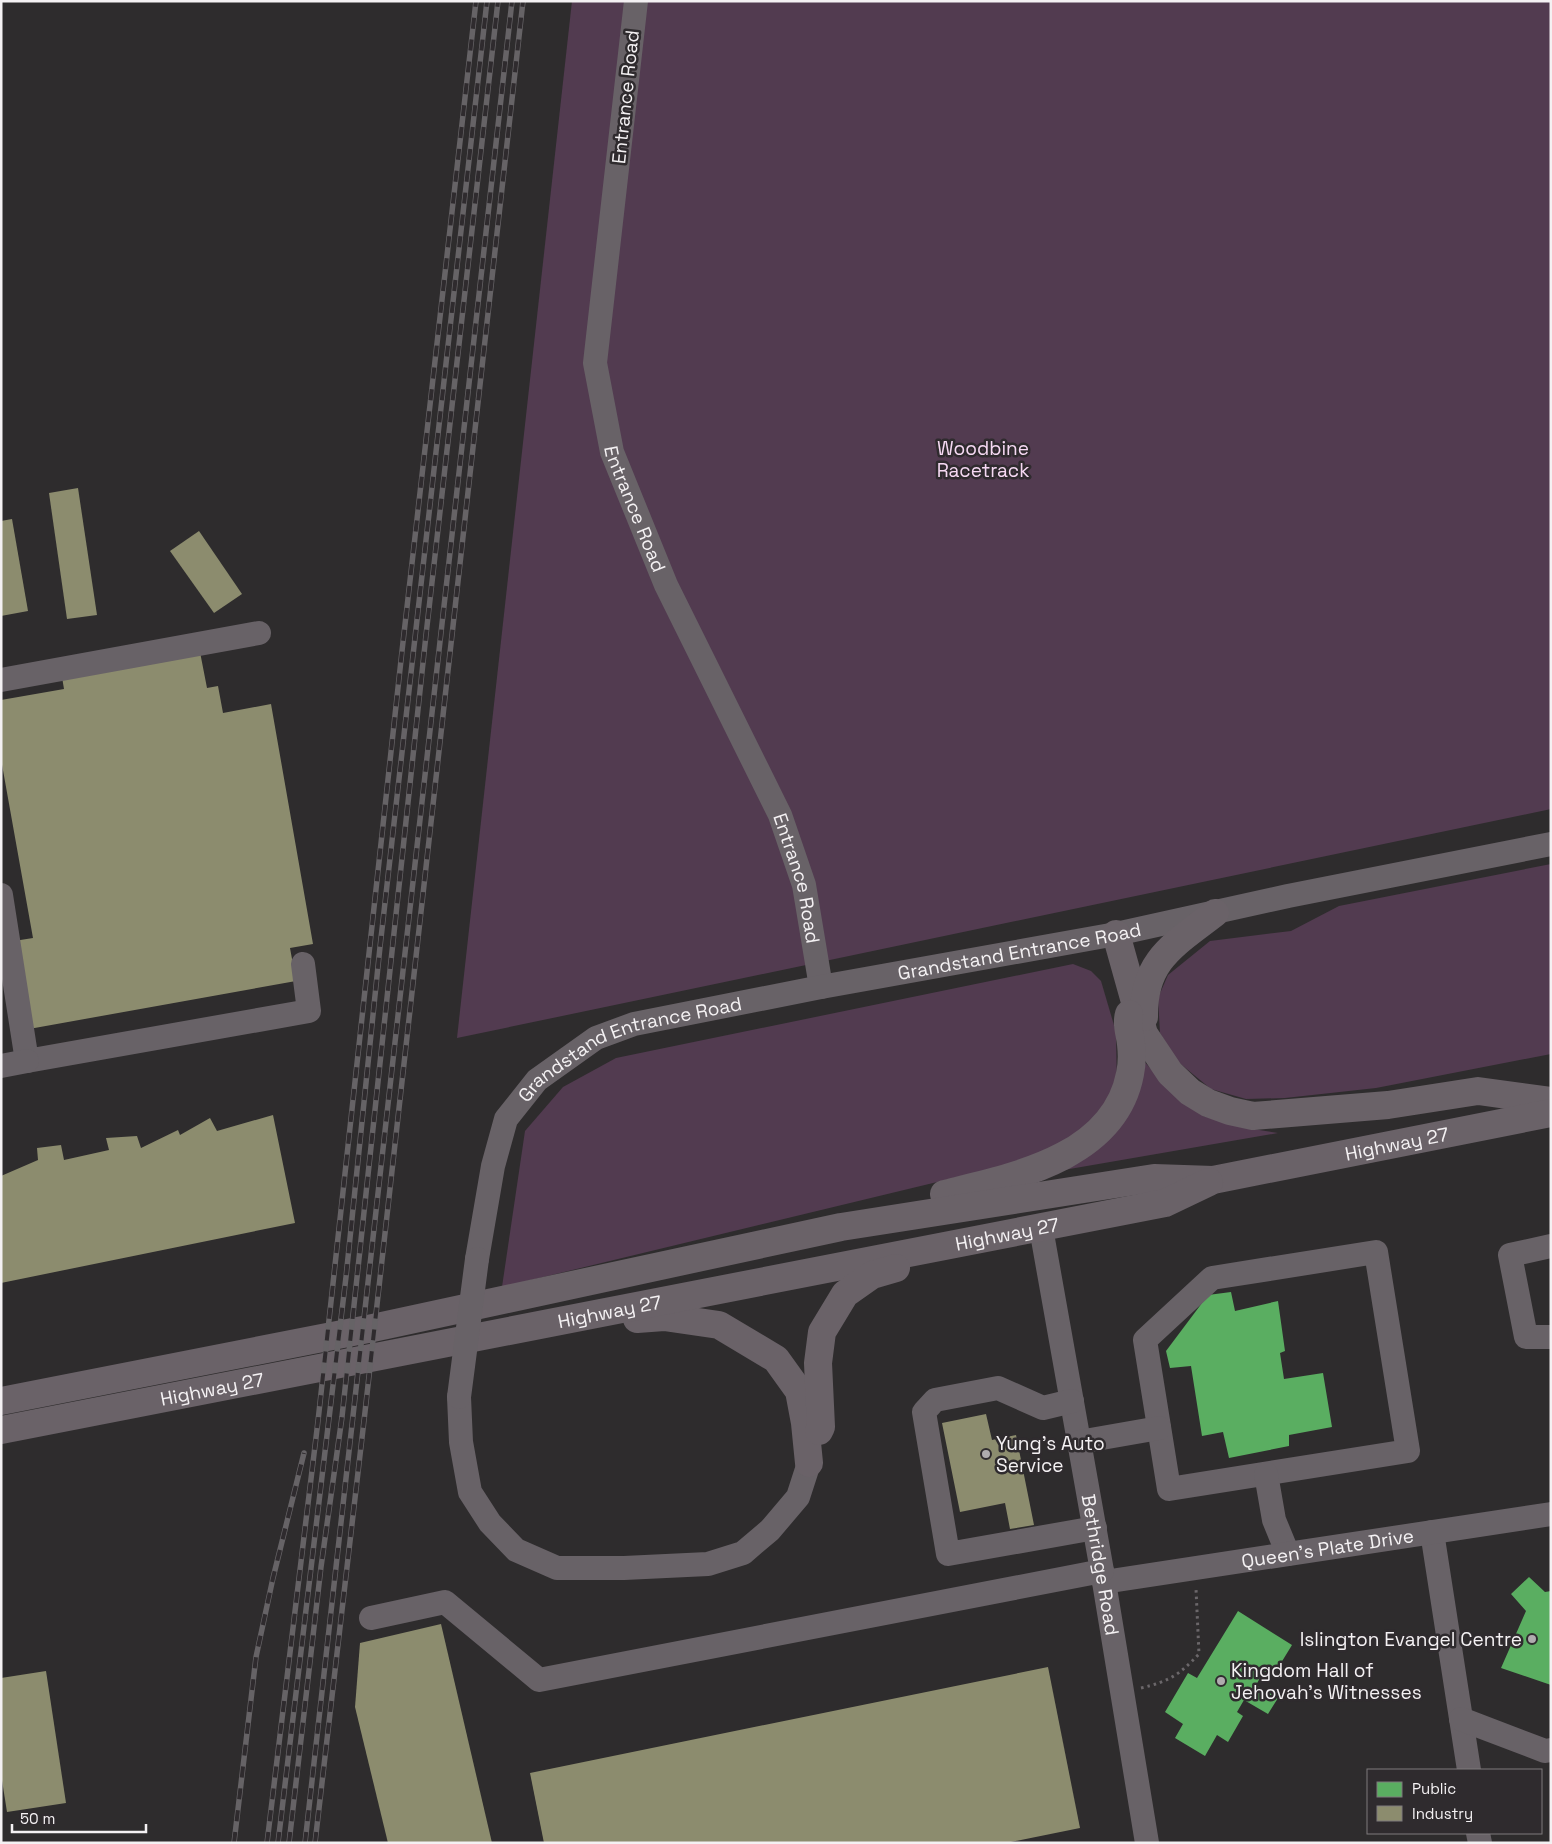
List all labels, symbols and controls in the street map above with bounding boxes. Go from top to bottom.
street label: Entrance Road [606,29,645,165]
park label: Woodbine Racetrack [937,436,1029,483]
street label: Entrance Road [598,444,671,576]
street label: Entrance Road [767,810,826,945]
street label: Grandstand Entrance Road [896,917,1143,986]
street label: Grandstand Entrance Road [512,991,744,1107]
street label: Highway 27 [1343,1122,1451,1167]
street label: Highway 27 [953,1212,1061,1257]
street label: Highway 27 [556,1289,664,1334]
street label: Highway 27 [158,1367,266,1412]
place label: Yung’s Auto Service [996,1431,1105,1478]
marker: Yung’s Auto Service [980,1448,992,1460]
street label: Bethridge Road [1076,1492,1125,1637]
street label: Queen's Plate Drive [1240,1523,1415,1574]
place label: Islington Evangel Centre [1300,1627,1522,1652]
marker: Islington Evangel Centre [1526,1633,1538,1645]
place label: Kingdom Hall of Jehovah's Witnesses [1231,1658,1422,1705]
marker: Kingdom Hall of Jehovah's Witnesses [1215,1675,1227,1687]
legend [1367,1769,1542,1834]
text: Public [1412,1779,1456,1798]
scale bar [12,1802,146,1834]
text: Industry [1412,1804,1473,1823]
text: 50 m [20,1809,55,1828]

